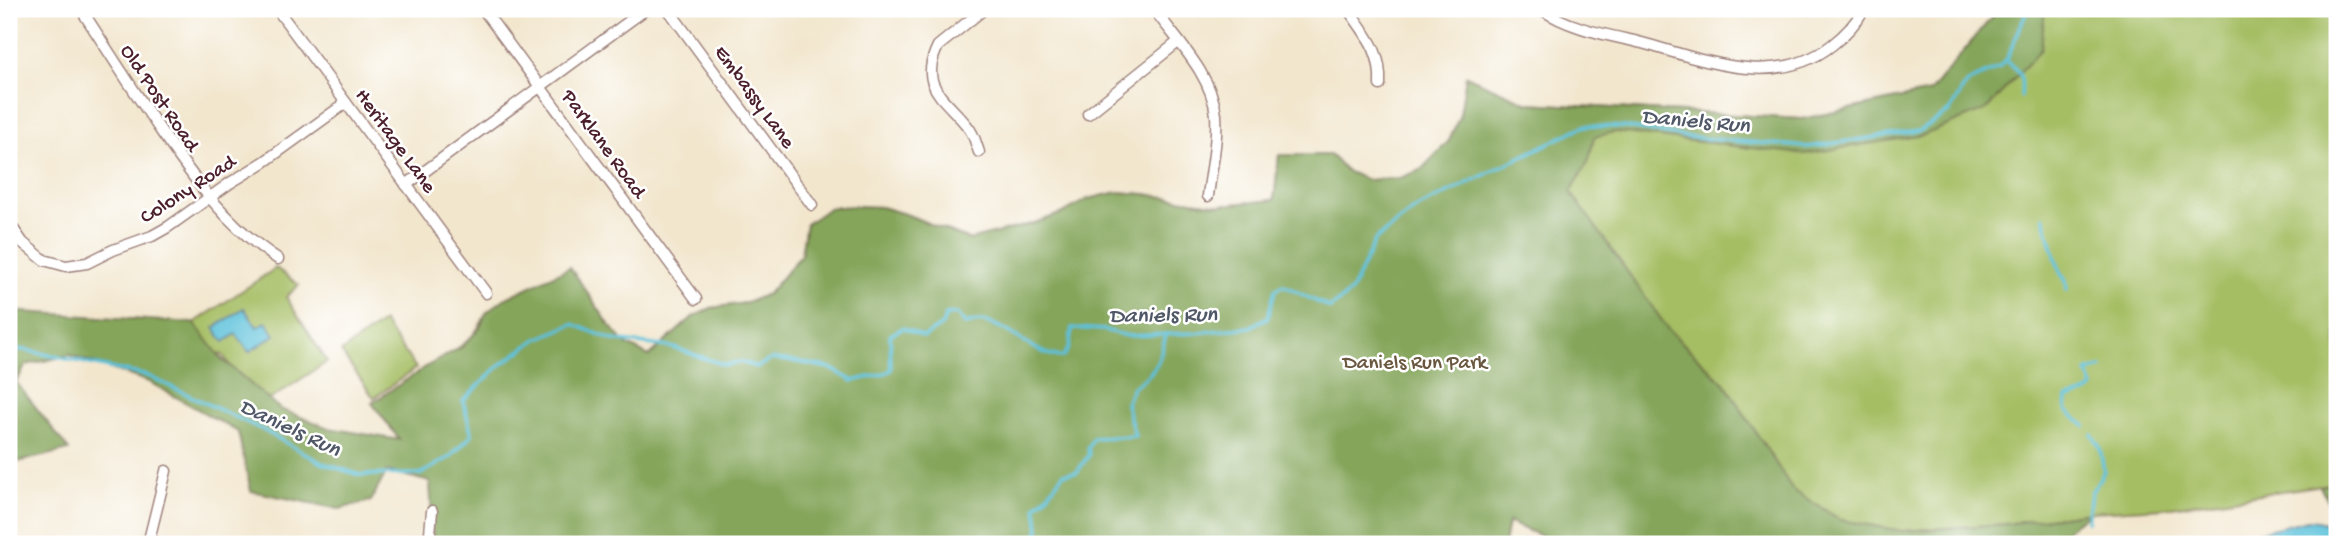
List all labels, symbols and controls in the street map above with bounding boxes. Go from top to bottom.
street label: Old Post Road [113,40,204,159]
street label: Embassy Lane [707,41,800,156]
street label: Heritage Lane [348,85,441,200]
street label: Parklane Road [554,85,651,206]
water label: Daniels Run [1641,104,1752,141]
street label: Colony Road [136,150,243,231]
water label: Daniels Run [1109,302,1219,331]
park label: Daniels Run Park [1341,352,1490,377]
water label: Daniels Run [235,394,345,465]

